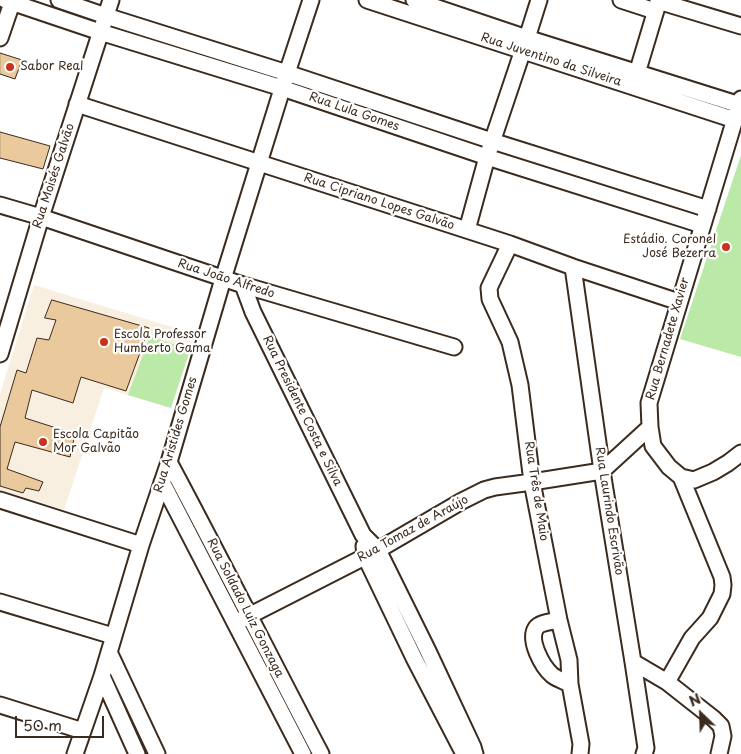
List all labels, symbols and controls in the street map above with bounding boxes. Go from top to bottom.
street label: Rua Juventino da Silveira [479,30,623,90]
place label: Sabor Real [20,60,83,74]
marker: Sabor Real [4,61,16,73]
street label: Rua Lula Gomes [307,90,401,134]
street label: Rua Moisés Galvão [30,122,78,230]
street label: Rua Cipriano Lopes Galvão [302,171,456,233]
place label: Estádio. Coronel José Bezerra [623,233,716,261]
marker: Estádio. Coronel José Bezerra [720,241,732,253]
street label: Rua João Alfredo [176,257,276,301]
street label: Rua Bernadete Xavier [644,276,692,402]
place label: Escola Professor Humberto Gama [114,328,211,356]
street label: Rua Presidente Costa e Silva [259,333,345,489]
marker: Escola Professor Humberto Gama [98,336,110,348]
street label: Rua Aristides Gomes [152,375,200,495]
place label: Escola Capitão Mor Galvão [53,428,139,456]
marker: Escola Capitão Mor Galvão [37,436,49,448]
street label: Rua Três de Maio [521,440,551,542]
street label: Rua Laurindo Escrivão [592,446,626,576]
street label: Rua Tomaz de Araújo [355,492,471,566]
street label: Rua Soldado Luiz Gonzaga [204,536,286,680]
text: N [685,688,704,712]
north arrow [676,689,726,739]
scale bar [18,706,106,738]
text: 50 m [23,713,62,736]

